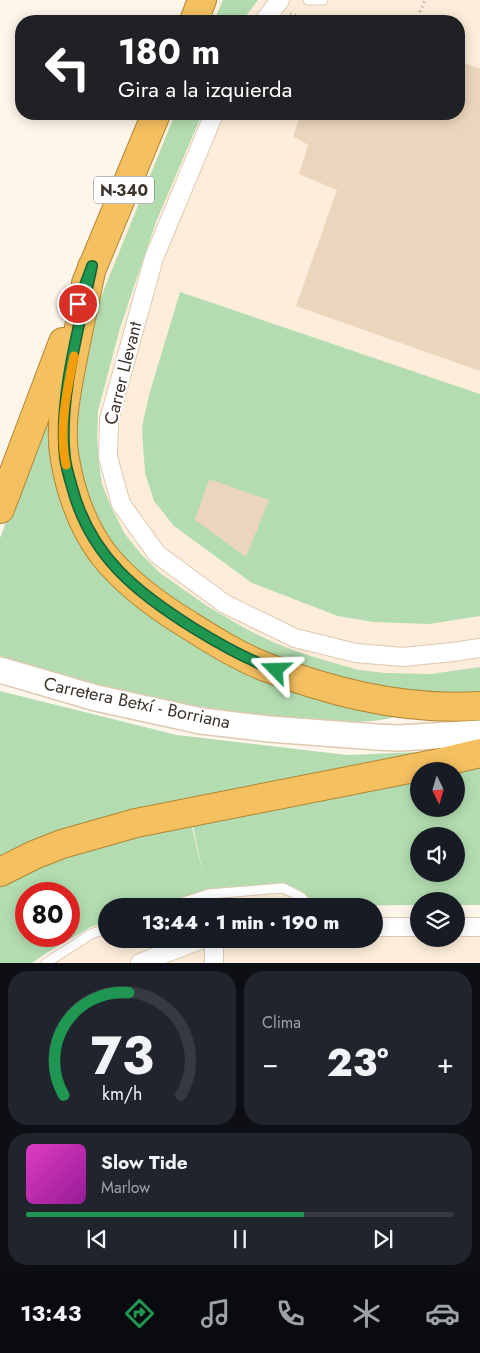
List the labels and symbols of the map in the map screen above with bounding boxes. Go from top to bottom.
road number: N-340 [94,176,154,204]
pin [57,283,99,325]
street label: Carrer Llevant [98,318,149,427]
position arrow [249,643,301,695]
street label: Carretera Betxí - Borriana [41,671,233,735]
north arrow [410,762,465,818]
speed limit sign: 80 [15,882,80,947]

